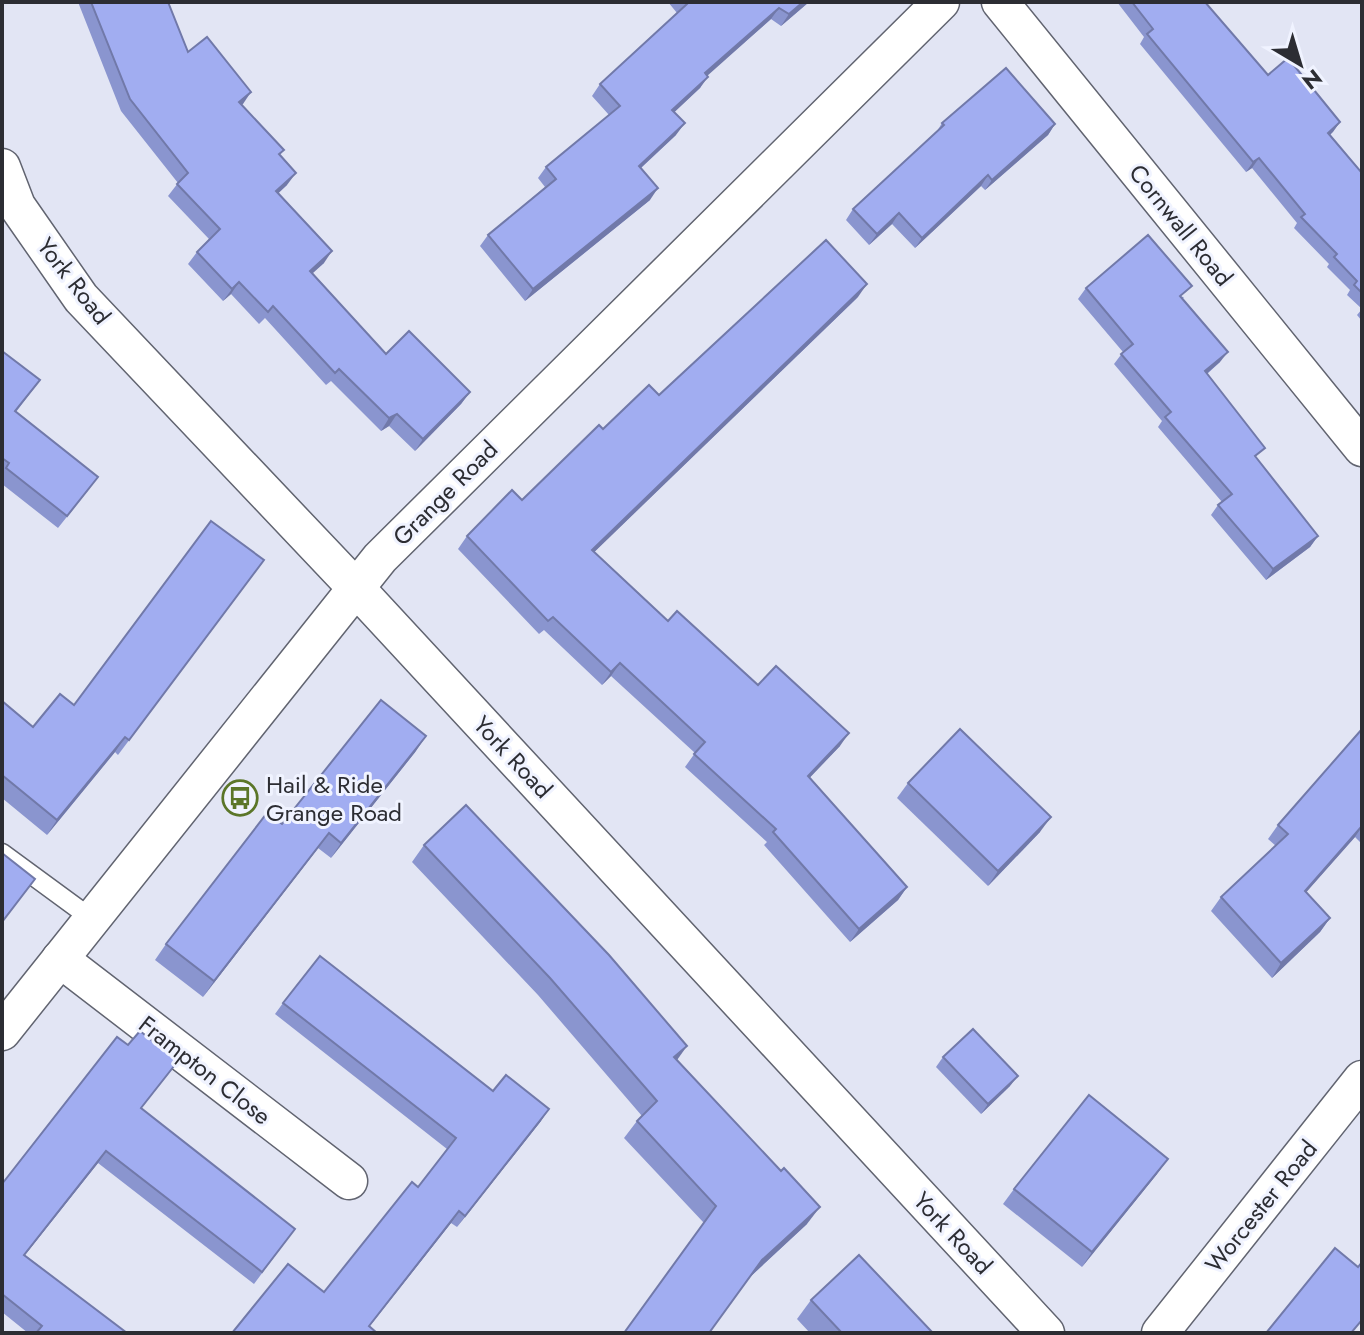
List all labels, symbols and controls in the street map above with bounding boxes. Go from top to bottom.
north arrow [1260,24,1340,104]
text: N [1296,62,1329,98]
street label: Cornwall Road [1121,156,1241,294]
street label: York Road [29,230,119,332]
street label: Grange Road [385,433,505,553]
street label: York Road [465,708,561,806]
place label: Hail & Ride Grange Road [266,767,402,830]
bus stop icon: Hail & Ride Grange Road [221,779,259,817]
street label: Frampton Close [131,1007,279,1133]
street label: Worcester Road [1197,1132,1325,1280]
street label: York Road [905,1184,1001,1282]

